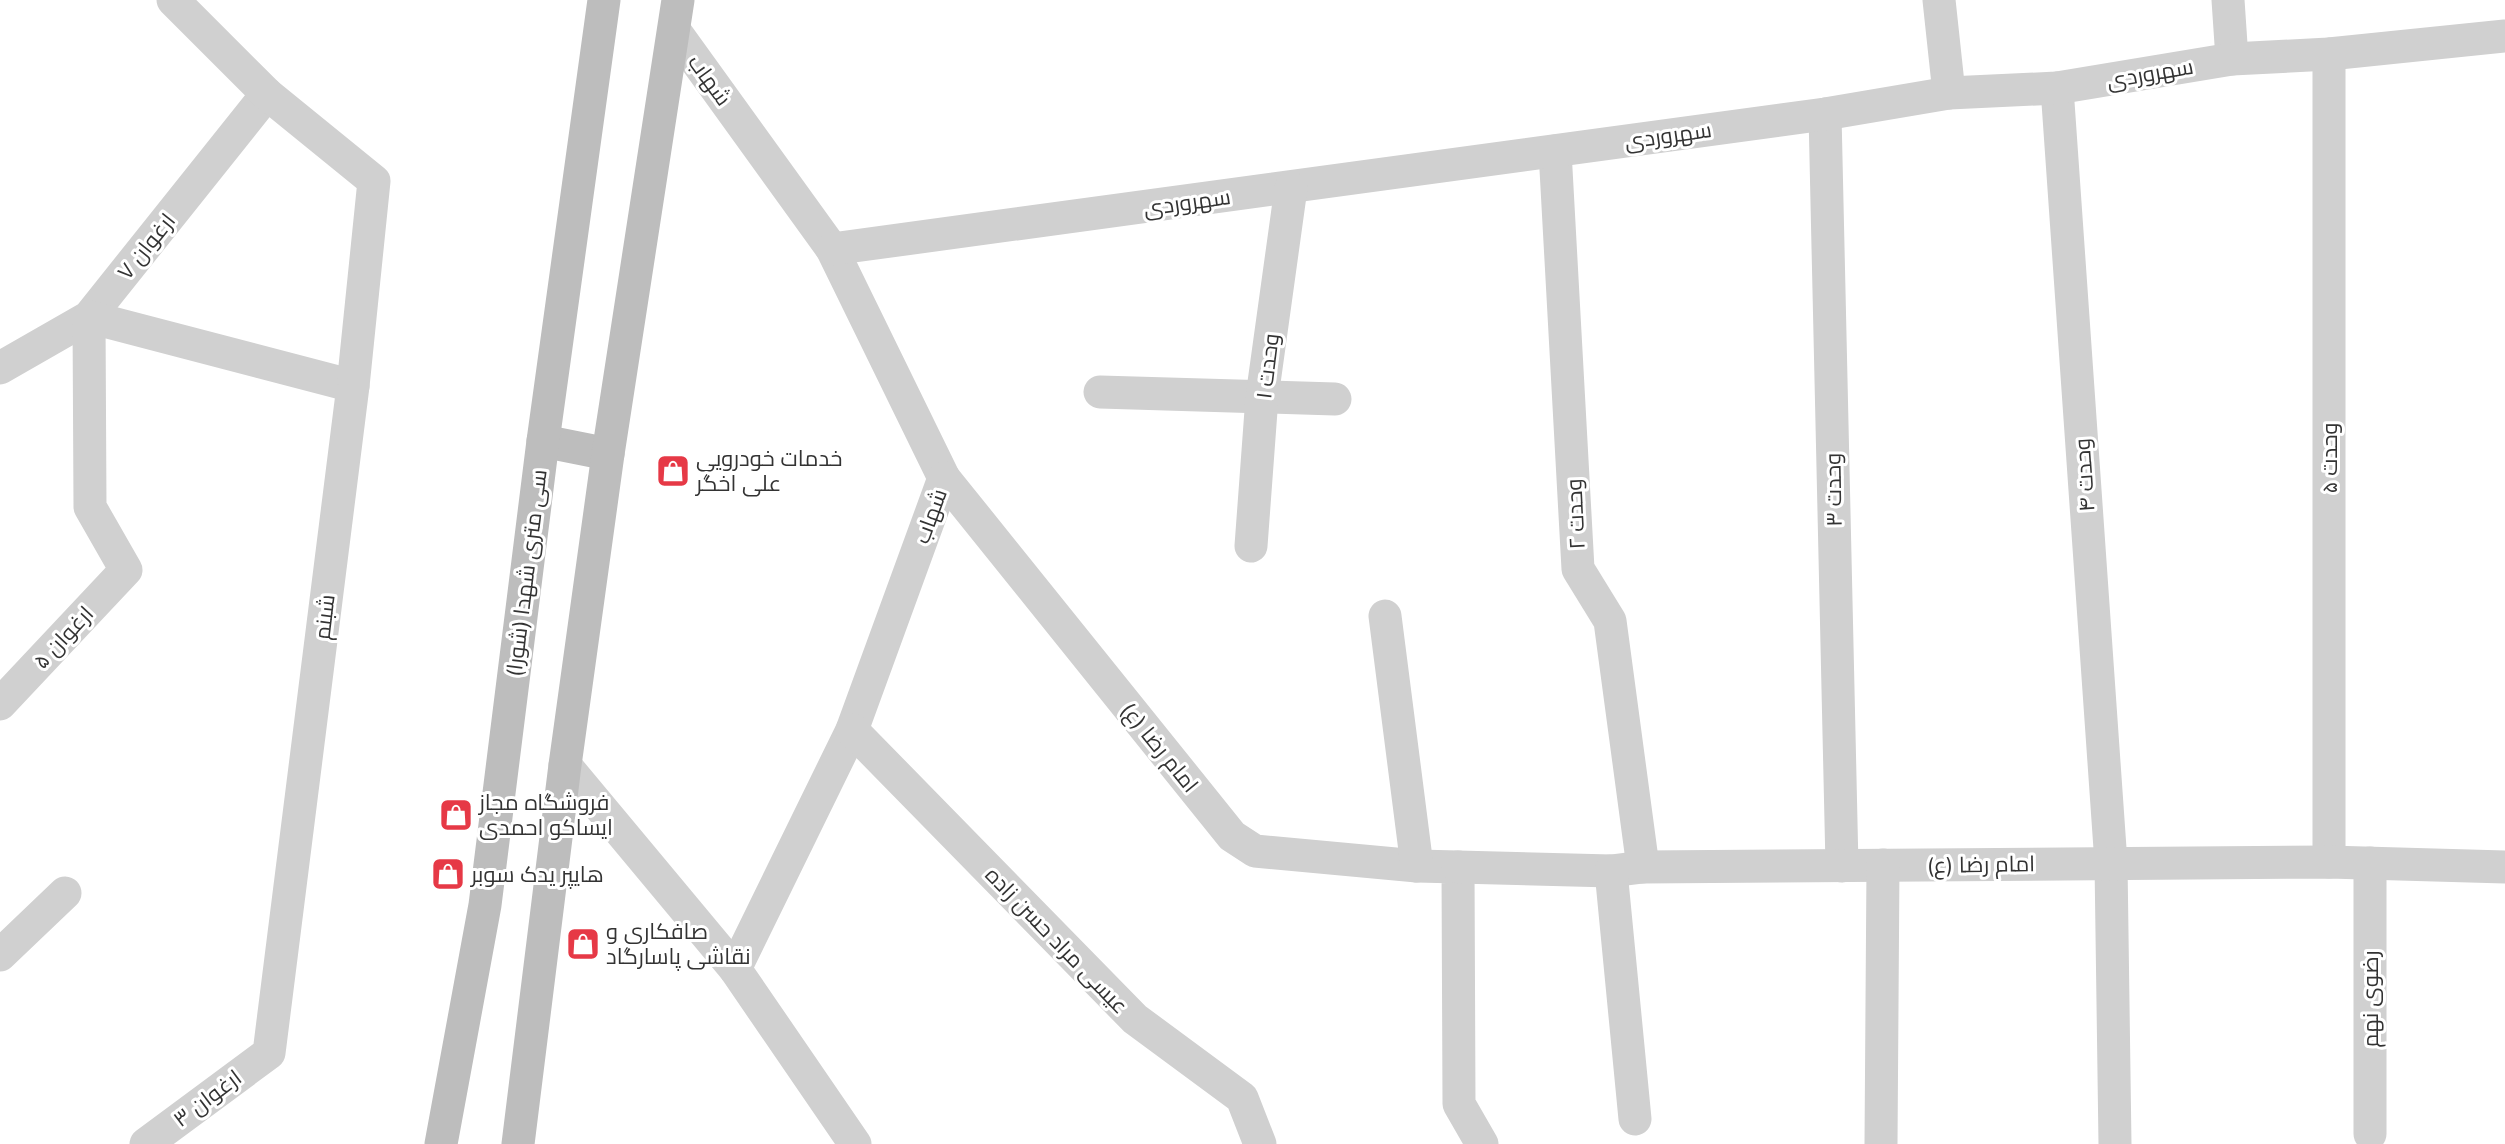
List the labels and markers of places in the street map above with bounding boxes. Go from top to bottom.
place label: خدمات خودرویی علی اخگر [694,444,842,497]
shop icon: خدمات خودرویی علی اخگر [655,453,691,489]
place label: فروشگاه مجاز ایساکو احمدی [477,788,613,841]
shop icon: فروشگاه مجاز ایساکو احمدی [438,797,474,833]
shop icon: هایپر یدک سوبر [430,856,466,892]
place label: هایپر یدک سوبر [469,860,604,889]
place label: صافکاری و نقاشی پاسارگاد [606,917,751,971]
shop icon: صافکاری و نقاشی پاسارگاد [565,926,601,962]

